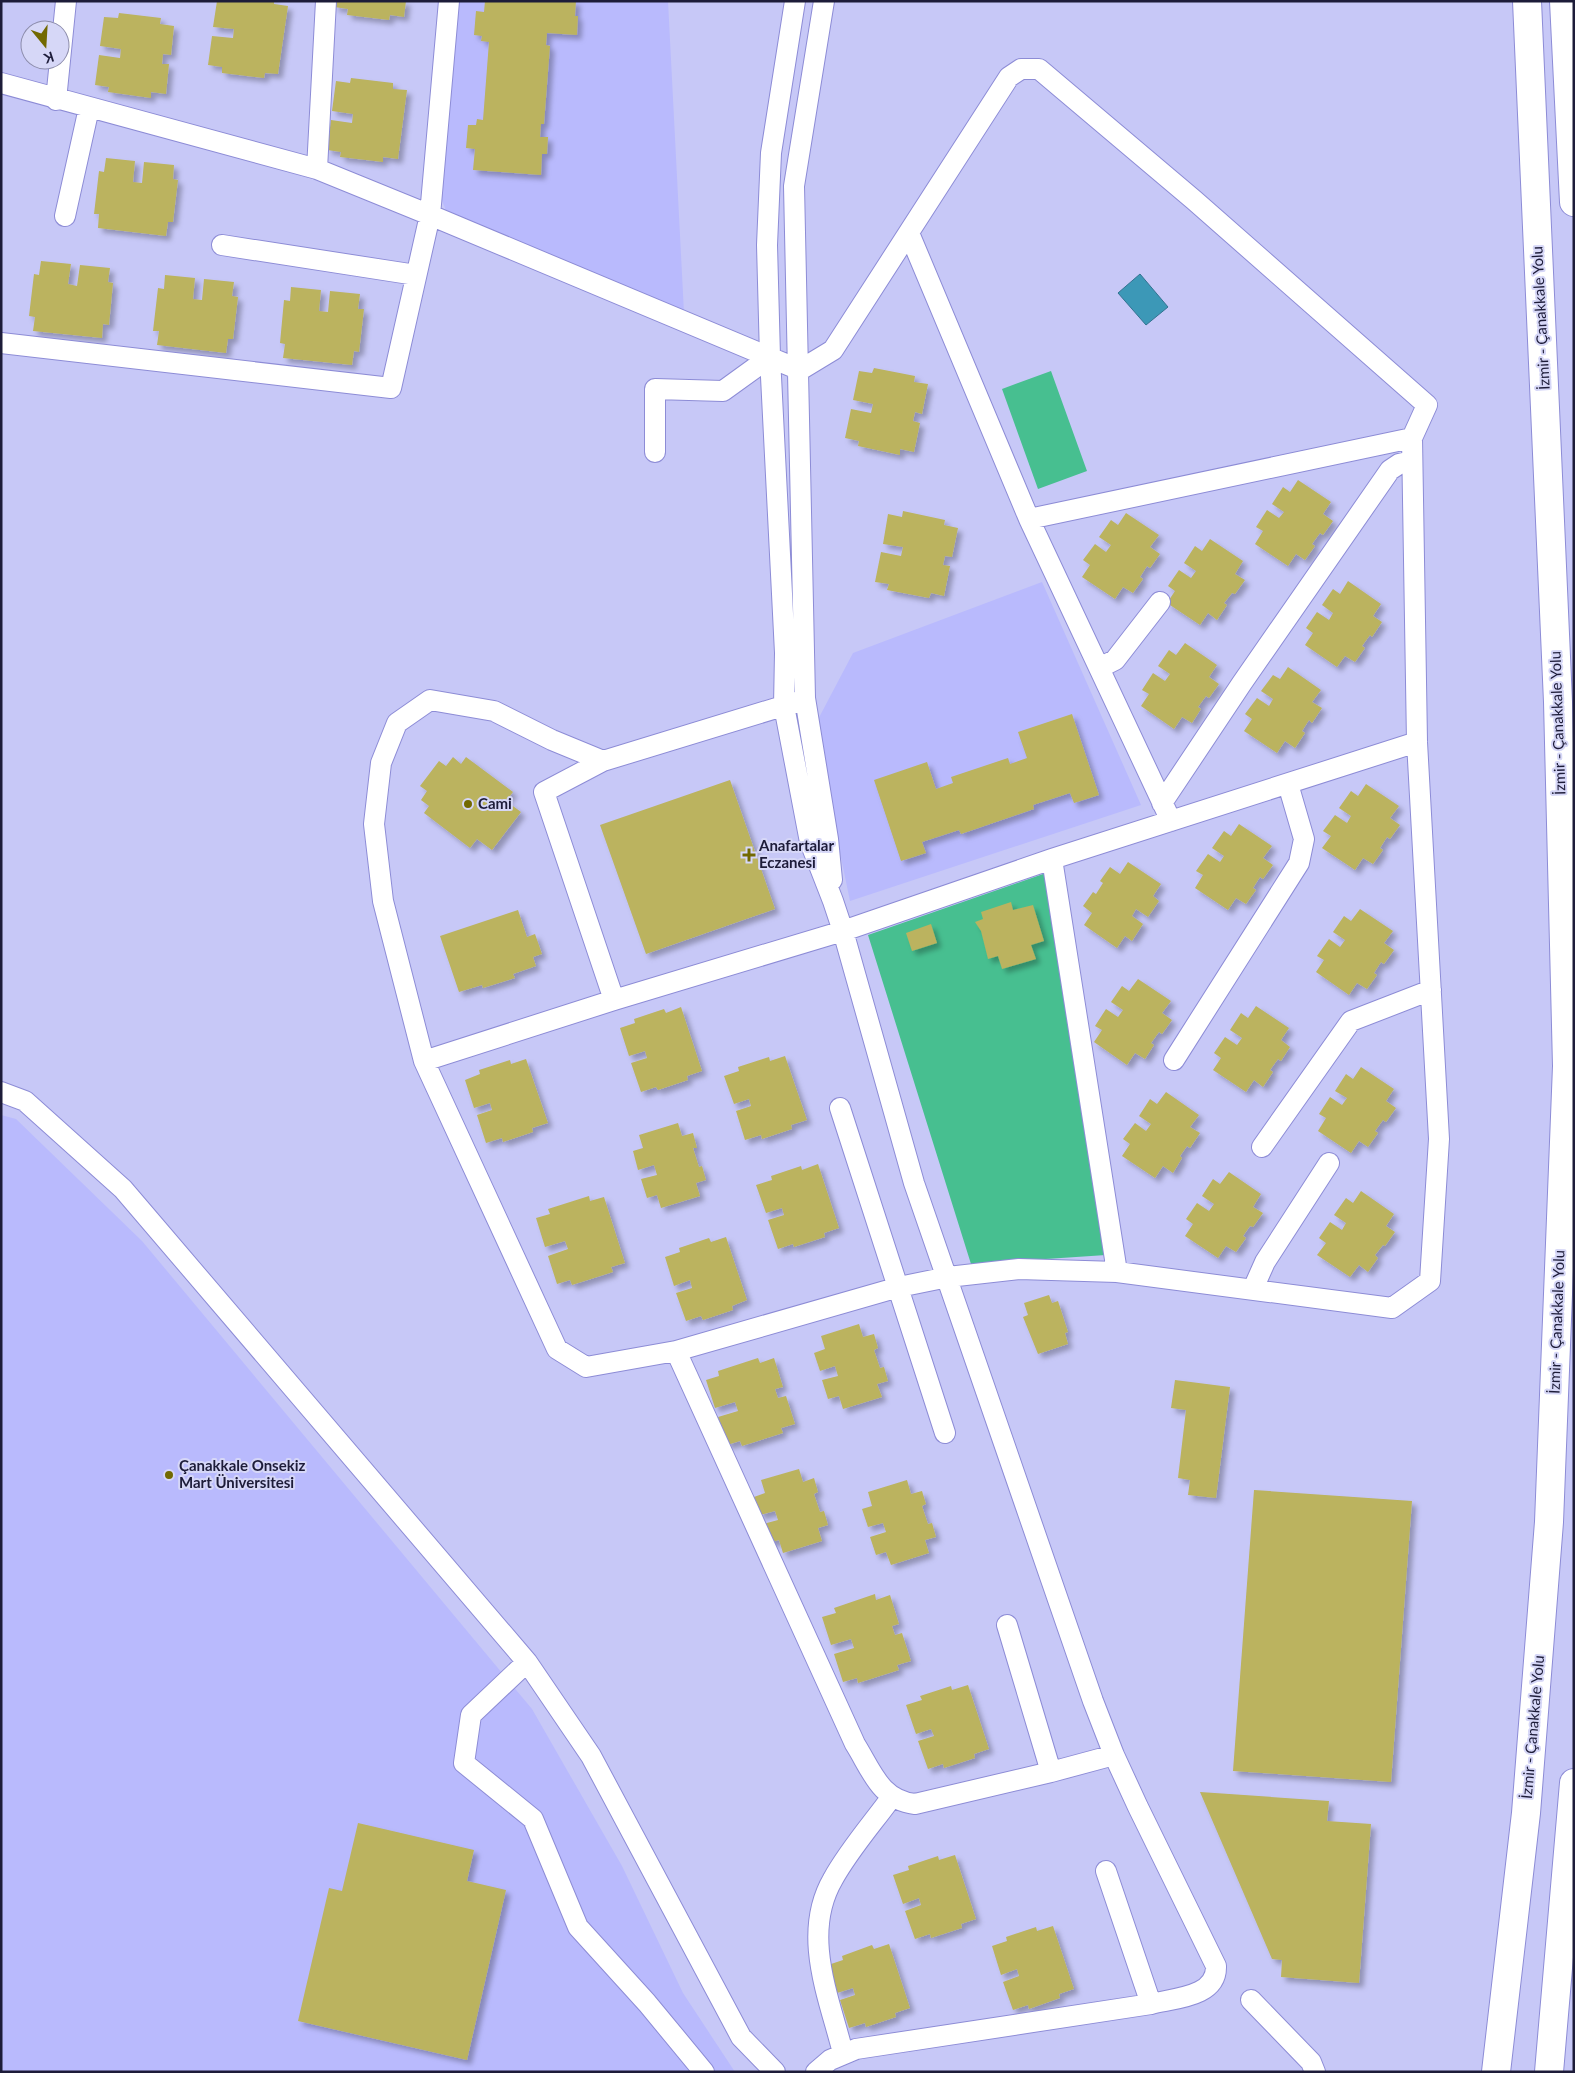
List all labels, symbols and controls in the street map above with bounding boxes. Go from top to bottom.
north arrow [20,20,70,70]
text: K [42,48,56,68]
street label: İzmir - Çanakkale Yolu [1527,246,1553,390]
street label: İzmir - Çanakkale Yolu [1545,651,1569,795]
place label: Cami [478,794,512,812]
marker: Cami [462,798,474,810]
place label: Anafartalar Eczanesi [758,836,834,871]
marker: Anafartalar Eczanesi [743,849,755,861]
street label: İzmir - Çanakkale Yolu [1544,1250,1568,1394]
place label: Çanakkale Onsekiz Mart Üniversitesi [179,1456,306,1491]
marker: Çanakkale Onsekiz Mart Üniversitesi [163,1469,175,1481]
street label: İzmir - Çanakkale Yolu [1517,1654,1547,1799]

